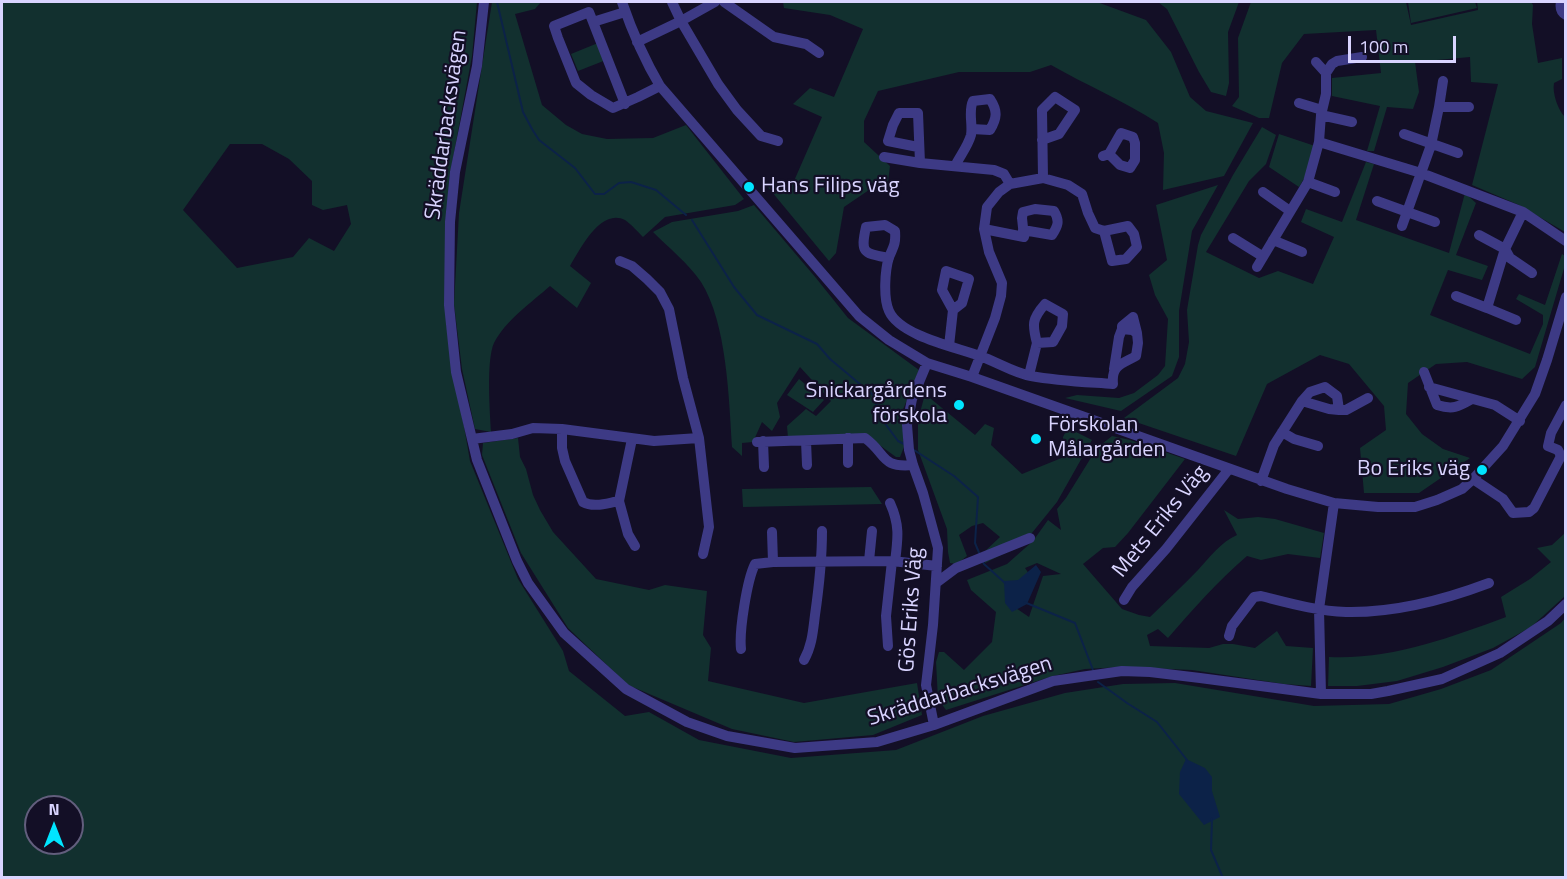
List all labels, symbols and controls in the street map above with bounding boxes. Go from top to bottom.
scale bar [1351,24,1459,62]
street label: Skräddarbacksvägen [421,28,473,222]
text: 100 m [1359,33,1408,60]
place label: Hans Filips väg [761,174,899,200]
marker: Hans Filips väg [742,180,756,194]
place label: Snickargårdens förskola [805,379,947,430]
marker: Snickargårdens förskola [952,398,966,412]
place label: Förskolan Målargården [1048,413,1165,464]
marker: Förskolan Målargården [1029,432,1043,446]
place label: Bo Eriks väg [1357,457,1470,483]
street label: Mets Eriks Väg [1108,460,1214,584]
marker: Bo Eriks väg [1475,463,1489,477]
street label: Gös Eriks Väg [894,547,930,673]
street label: Skräddarbacksvägen [865,651,1055,733]
north arrow [24,795,84,855]
text: N [48,797,60,821]

